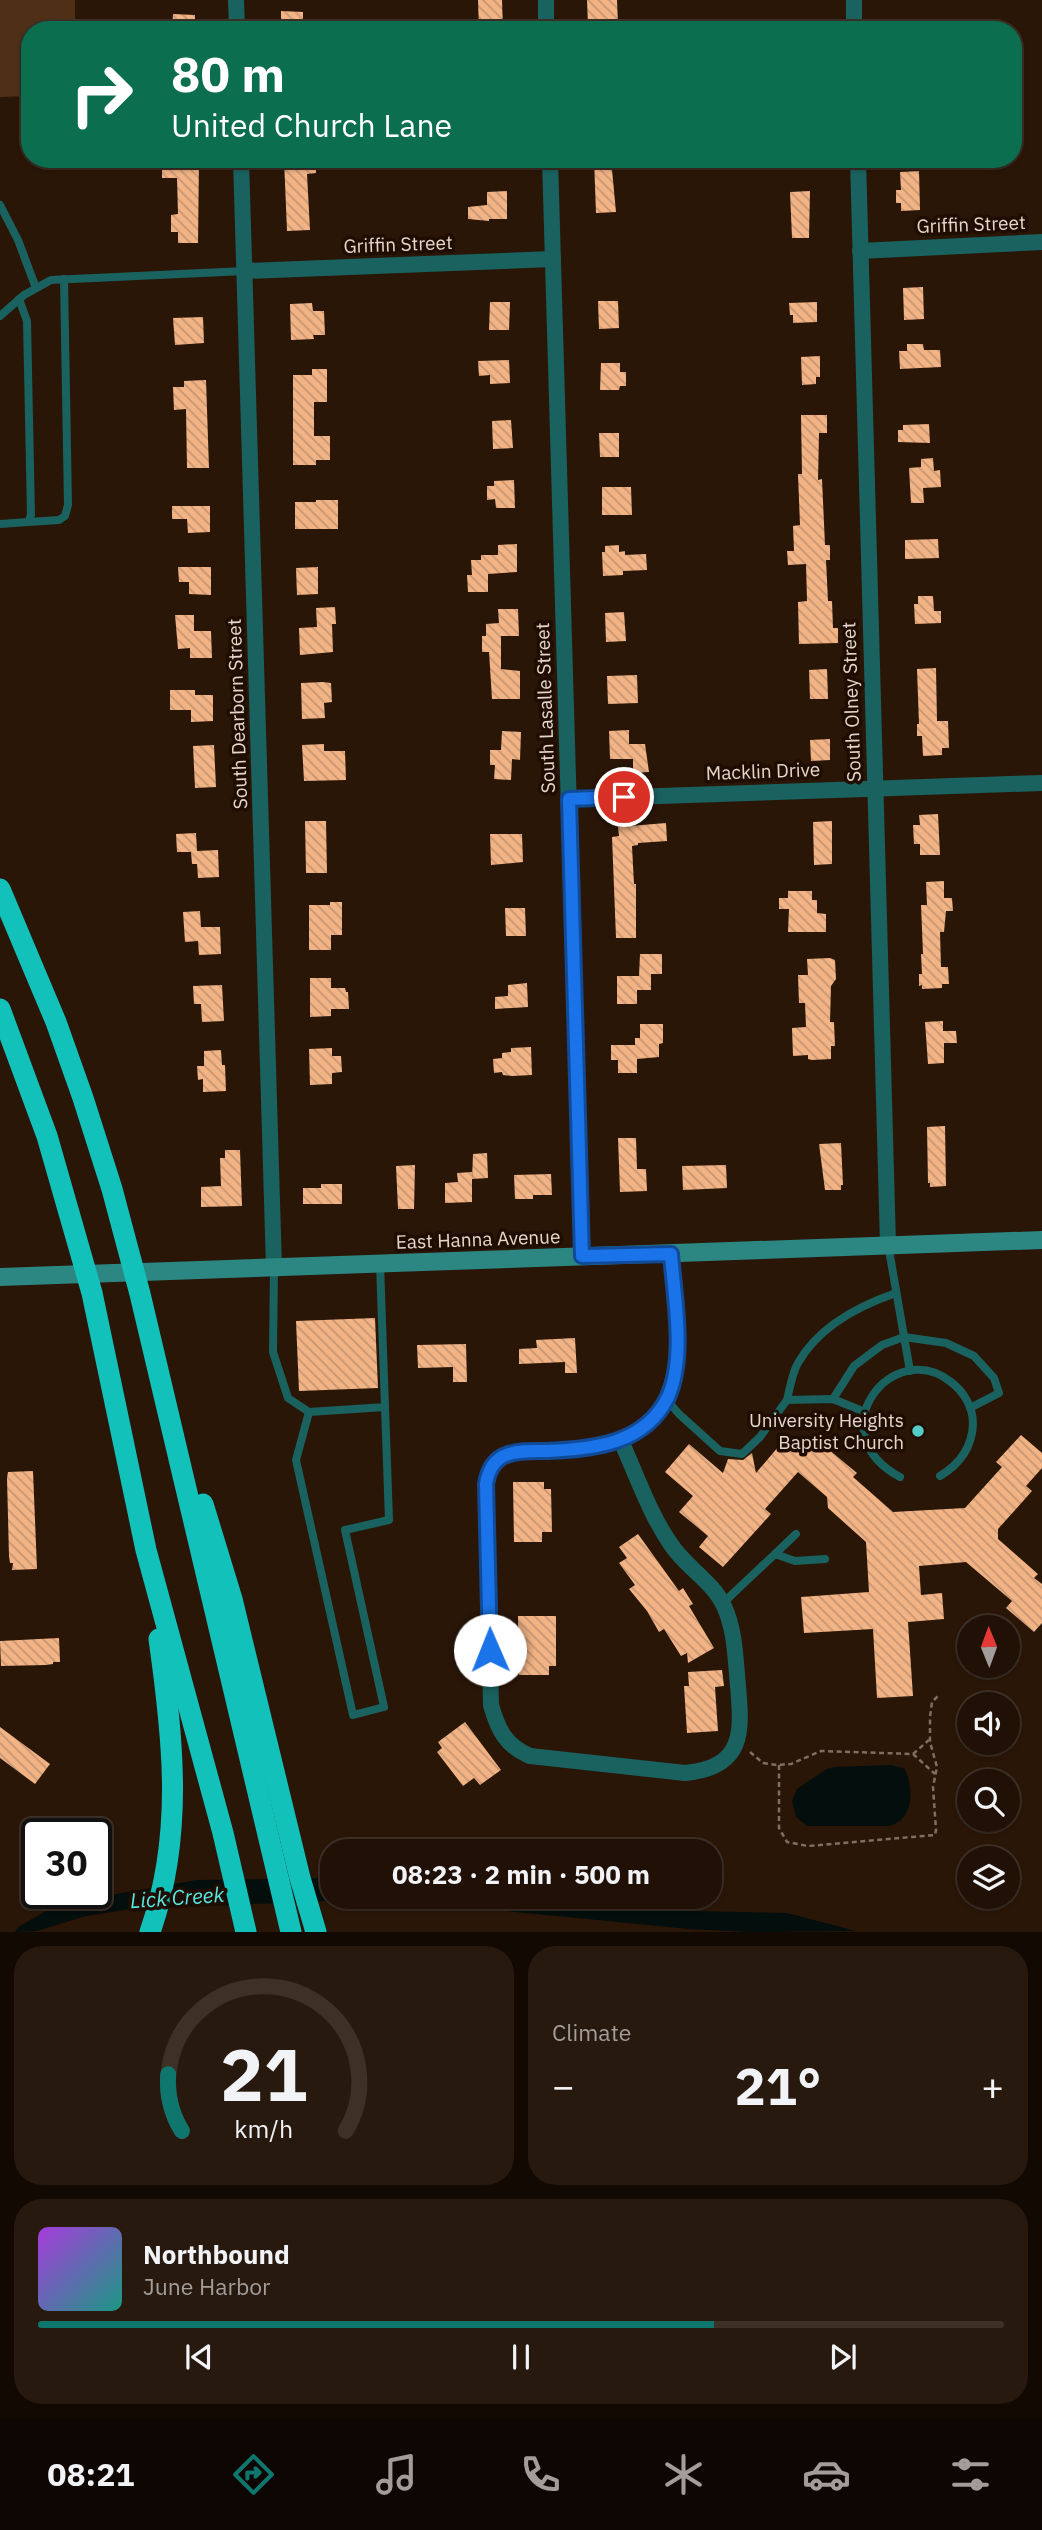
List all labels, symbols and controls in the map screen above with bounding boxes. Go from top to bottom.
text: 80 m [171,42,285,105]
icon: right [56,49,147,140]
text: United Church Lane [171,104,452,146]
street label: Griffin Street [916,210,1026,238]
street label: Griffin Street [343,230,453,258]
street label: South Dearborn Street [222,618,252,810]
street label: South Lasalle Street [530,622,560,794]
street label: South Olney Street [836,622,866,782]
street label: Macklin Drive [705,757,821,785]
pin [594,767,654,827]
icon: arrive [605,778,643,816]
street label: East Hanna Avenue [395,1224,561,1254]
place label: University Heights Baptist Church [749,1408,904,1454]
marker: University Heights Baptist Church [910,1423,926,1439]
position arrow [453,1613,527,1687]
north arrow [957,1615,1020,1678]
map controls [957,1615,1020,1909]
button: sound [957,1692,1020,1755]
button: search [957,1769,1020,1832]
speed limit sign: 30 [21,1818,112,1909]
button: layers [957,1846,1020,1909]
text: 08:23 · 2 min · 500 m [392,1857,650,1891]
water label: Lick Creek [129,1880,226,1914]
text: Climate [552,2017,631,2047]
text: 21 [220,2027,308,2122]
text: 21° [735,2052,821,2119]
text: − [552,2061,575,2110]
text: + [981,2061,1004,2110]
text: km/h [235,2112,293,2145]
text: Northbound [143,2237,290,2271]
text: June Harbor [143,2271,271,2301]
icon: previous [180,2338,218,2376]
icon: pause [502,2338,540,2376]
icon: next [824,2338,862,2376]
icon: directions [229,2450,278,2499]
icon: music [372,2450,421,2499]
icon: phone [516,2450,565,2499]
icon: climate [659,2450,708,2499]
icon: car [802,2450,851,2499]
icon: filters [946,2450,995,2499]
text: 08:21 [47,2453,135,2495]

